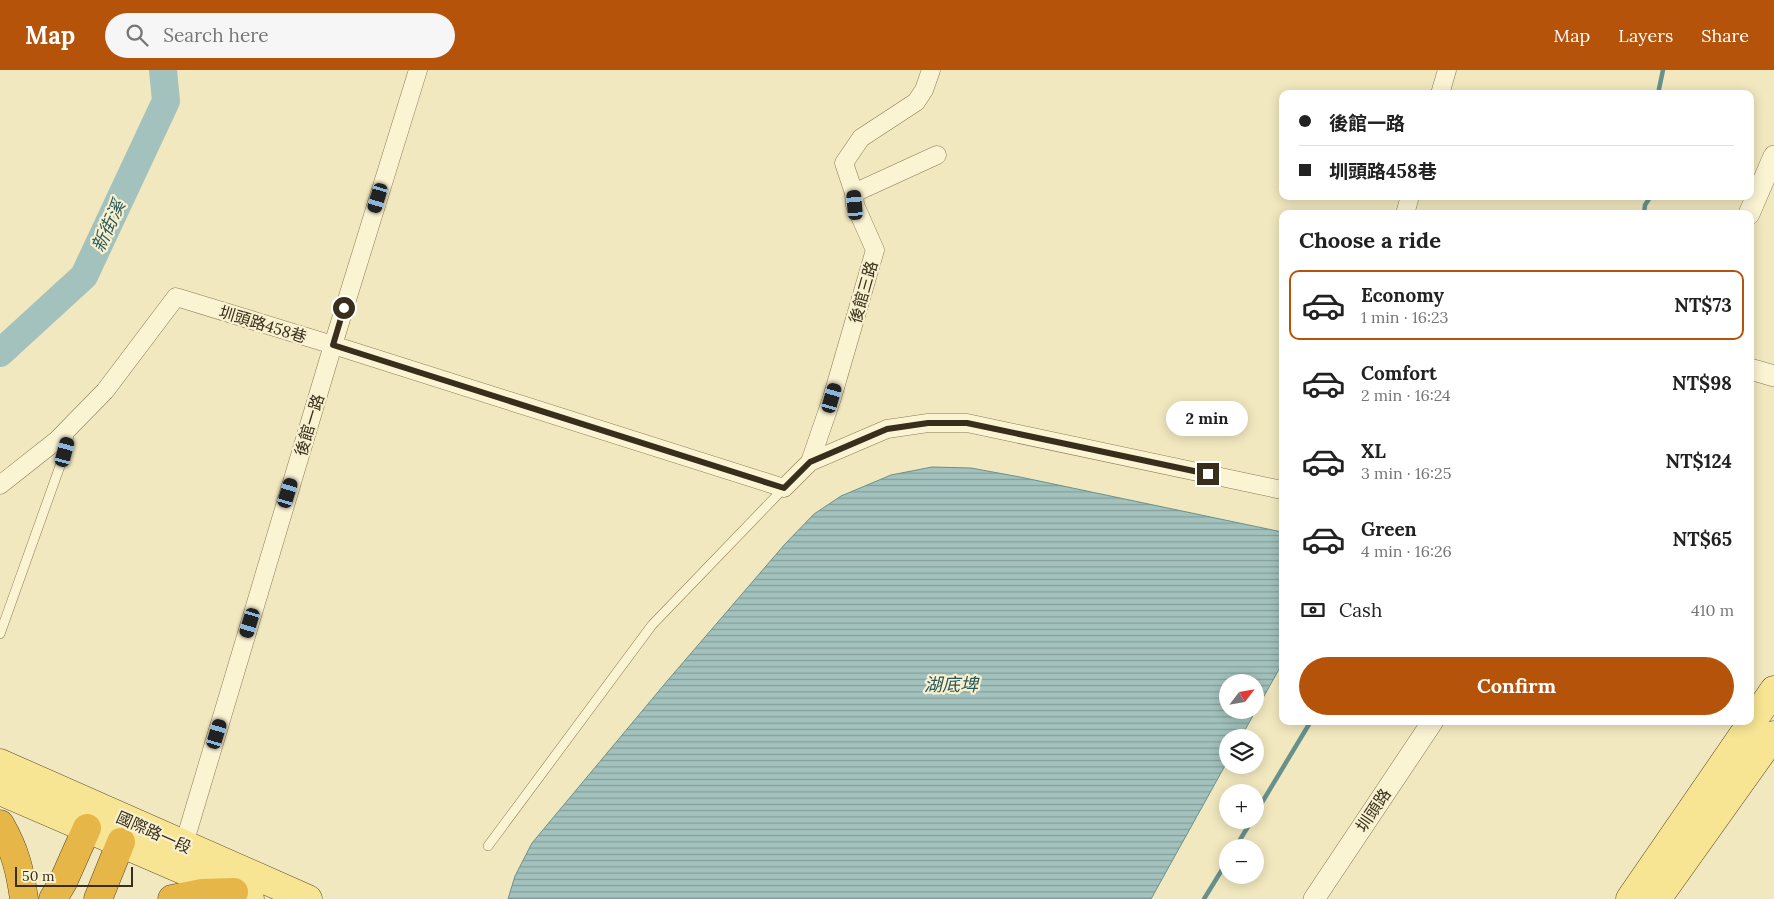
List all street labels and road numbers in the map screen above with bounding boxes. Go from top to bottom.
street label: 後館三路 [845,258,881,326]
street label: 圳頭路458巷 [217,301,309,347]
street label: 後館一路 [290,391,328,459]
street label: 圳頭路 [1351,785,1395,835]
street label: 國際路一段 [113,807,195,857]

